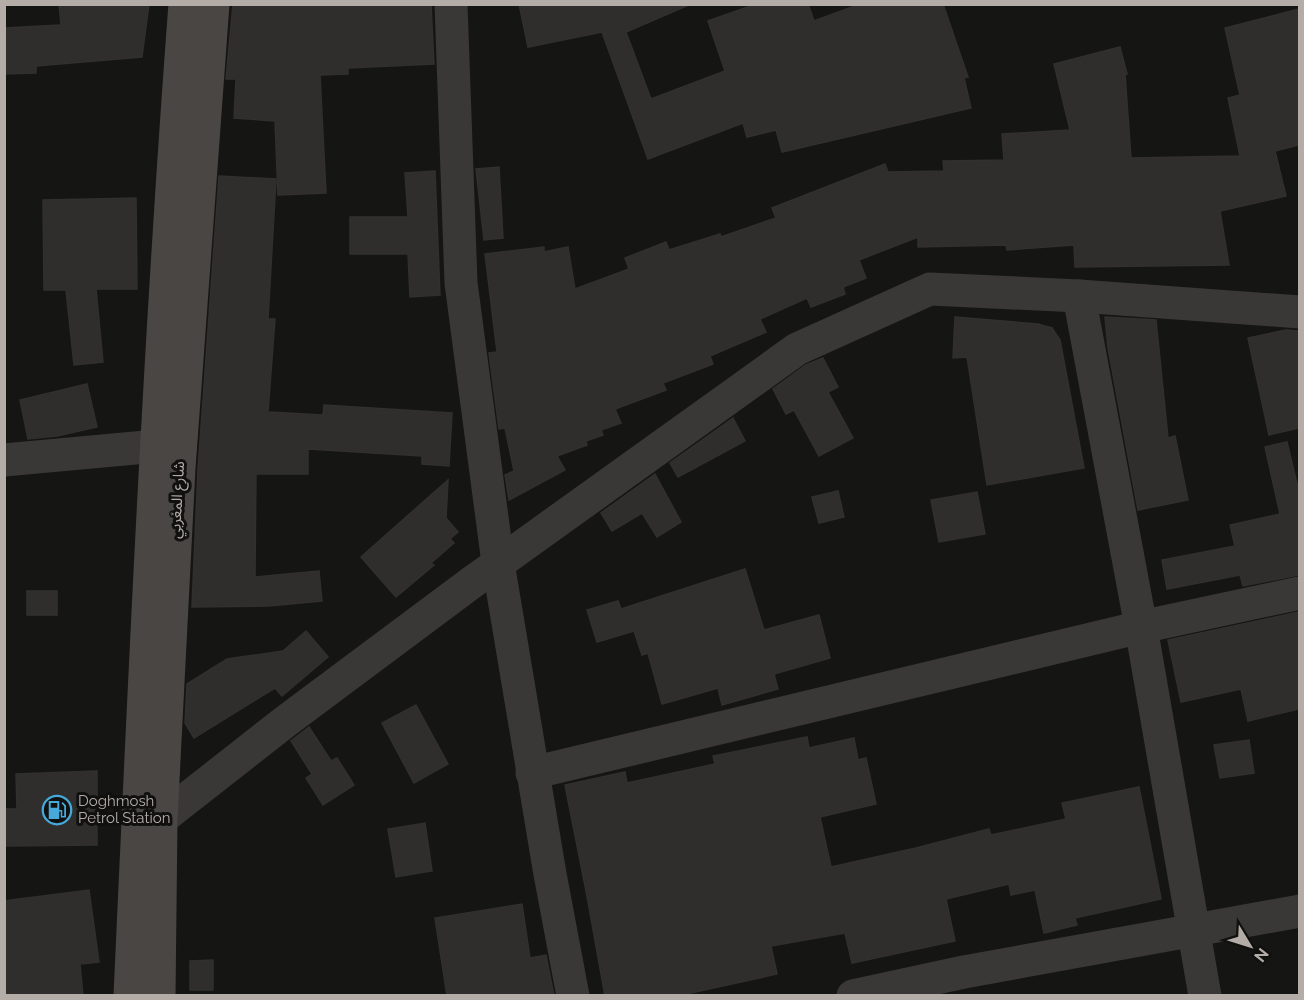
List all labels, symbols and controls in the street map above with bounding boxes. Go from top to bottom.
street label: شارع المغربي [166,461,191,539]
place label: Doghmosh Petrol Station [78,792,170,827]
fuel station icon: Doghmosh Petrol Station [41,794,73,826]
north arrow [1220,916,1280,976]
text: N [1250,944,1273,966]

